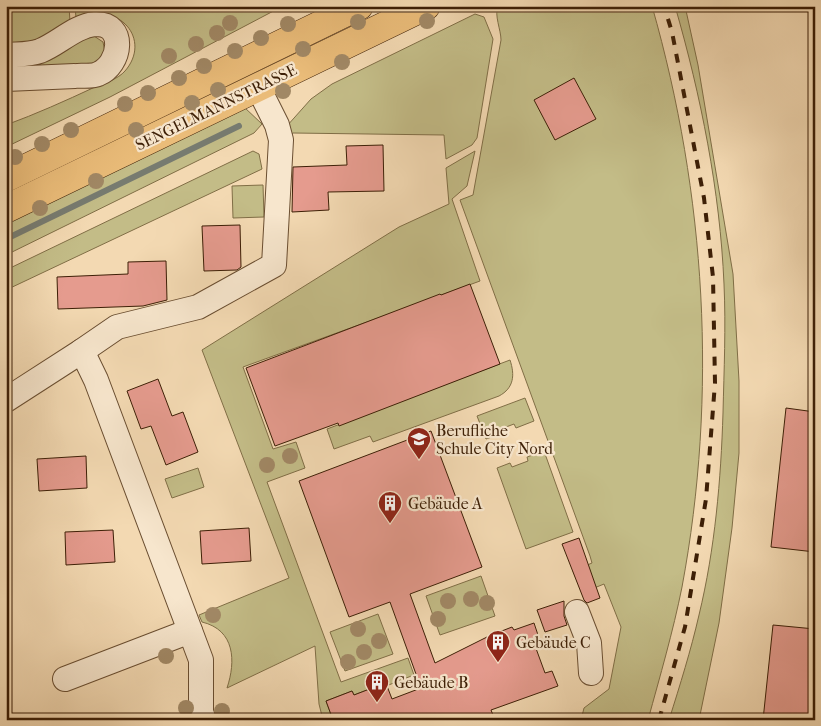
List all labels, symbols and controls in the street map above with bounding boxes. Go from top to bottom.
street label: SENGELMANNSTRASSE [132,60,300,154]
place label: Berufliche Schule City Nord [436,421,553,458]
school or university icon: Berufliche Schule City Nord [406,426,432,460]
building icon: Gebäude A [377,490,403,524]
place label: Gebäude A [408,494,483,513]
building icon: Gebäude C [485,629,511,663]
place label: Gebäude C [516,633,591,652]
building icon: Gebäude B [364,669,390,703]
place label: Gebäude B [394,673,468,692]

